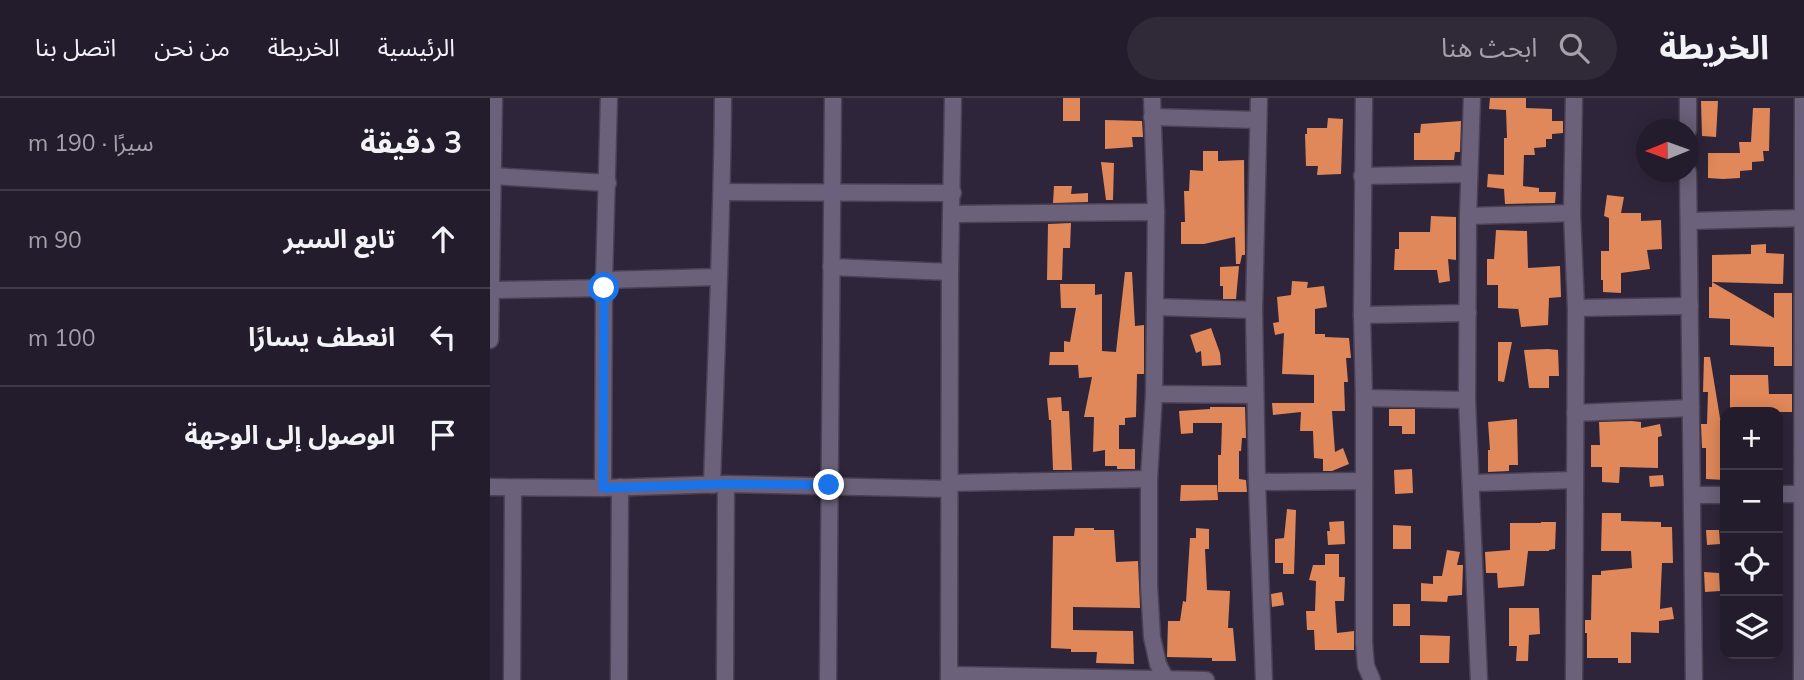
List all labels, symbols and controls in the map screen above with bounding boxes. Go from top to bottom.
search box [1127,17,1617,80]
text: الخريطة [1659,26,1769,67]
icon: search [1555,29,1593,67]
text: ابحث هنا [1441,31,1537,64]
text: اتصل بنا [35,32,116,62]
text: من نحن [154,32,230,62]
text: الخريطة [268,32,340,62]
text: الرئيسية [378,32,455,62]
north arrow [1636,119,1699,182]
text: 3 دقيقة [360,123,462,161]
text: سيرًا · 190 m [28,128,154,157]
icon: ahead [424,220,462,258]
text: تابع السير [284,222,395,255]
text: 90 m [28,225,82,254]
route start [588,272,619,303]
icon: left [424,318,462,356]
text: انعطف يسارًا [248,320,395,353]
text: 100 m [28,323,96,352]
map controls [1720,407,1783,659]
button: + [1720,407,1783,470]
icon: arrive [424,416,462,454]
text: الوصول إلى الوجهة [184,418,395,451]
route end [813,469,844,500]
button: − [1720,470,1783,533]
button: locate [1720,533,1783,596]
button: layers [1720,596,1783,659]

